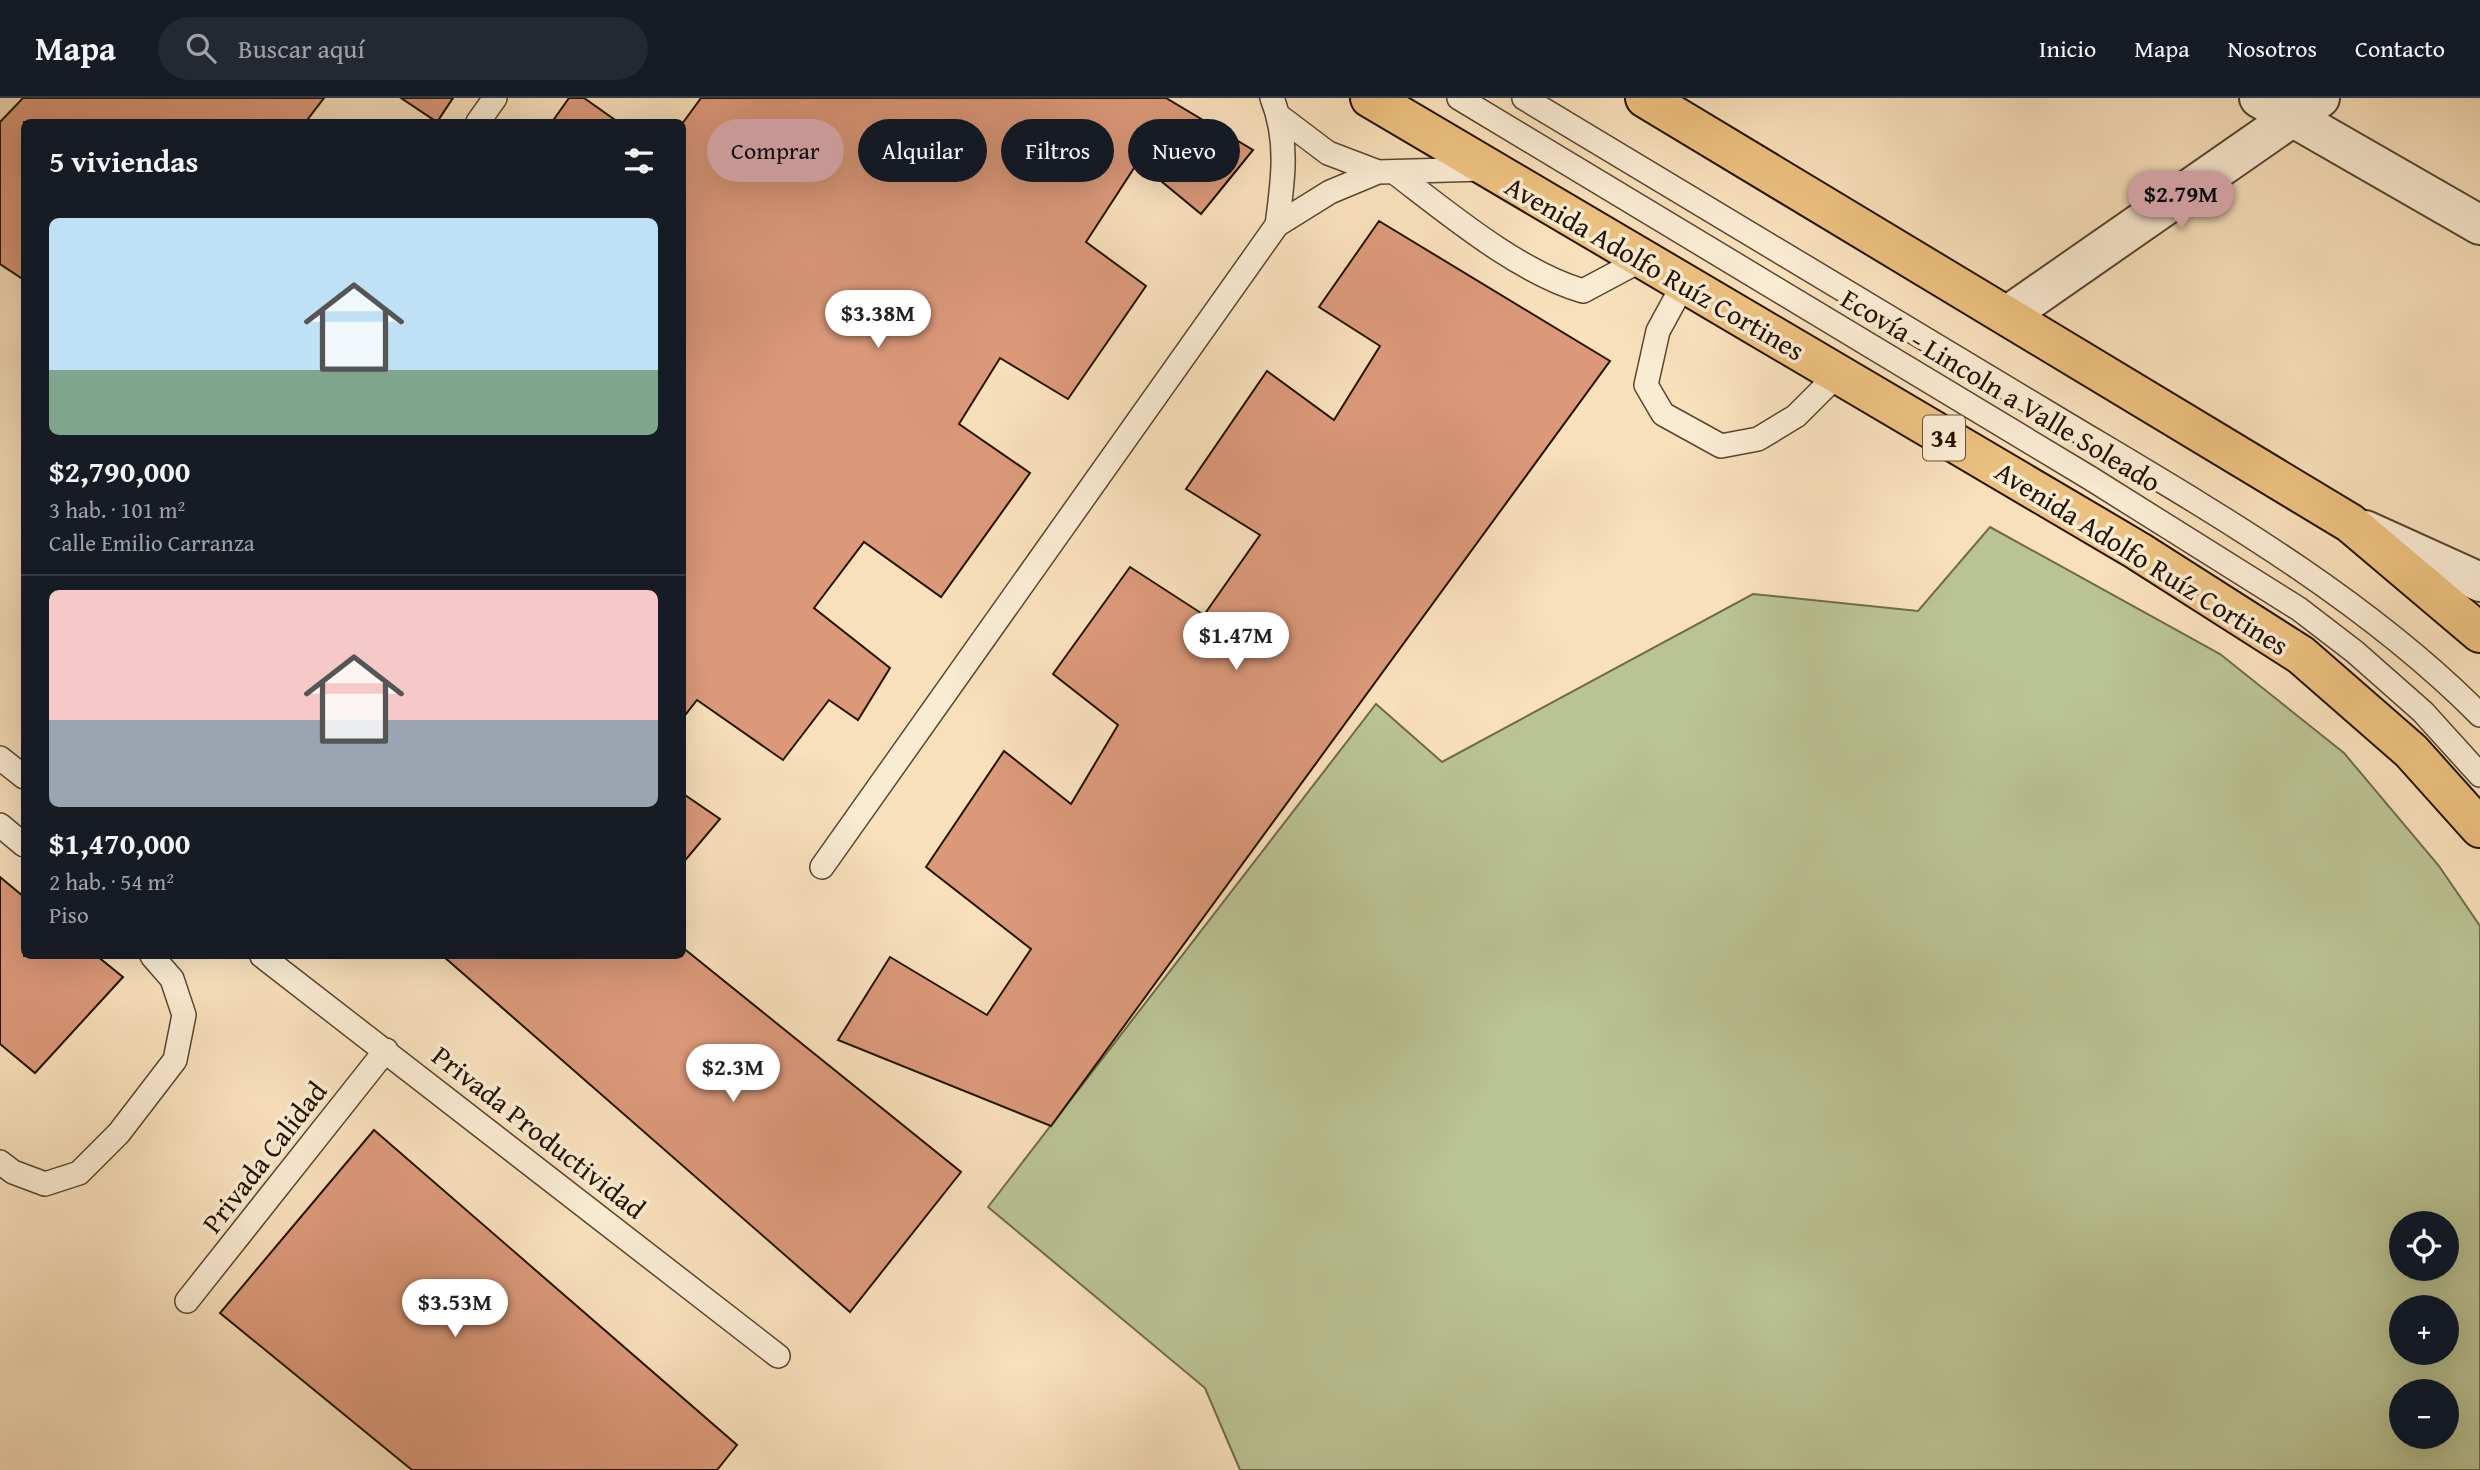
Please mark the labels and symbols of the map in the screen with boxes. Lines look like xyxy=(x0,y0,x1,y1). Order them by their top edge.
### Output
street label: Avenida Adolfo Ruíz Cortines xyxy=(1498,165,1813,370)
pin: $2.79M xyxy=(2124,172,2238,231)
street label: Ecovía - Lincoln a Valle Soleado xyxy=(1834,278,2169,502)
pin: $3.38M xyxy=(821,290,935,350)
road number: 34 xyxy=(1923,416,1965,460)
street label: Avenida Adolfo Ruíz Cortines xyxy=(1987,450,2297,665)
pin: $1.47M xyxy=(1179,612,1293,672)
street label: Privada Productividad xyxy=(424,1035,655,1228)
pin: $2.3M xyxy=(684,1044,782,1104)
street label: Privada Calidad xyxy=(191,1072,336,1241)
pin: $3.53M xyxy=(398,1280,512,1339)

